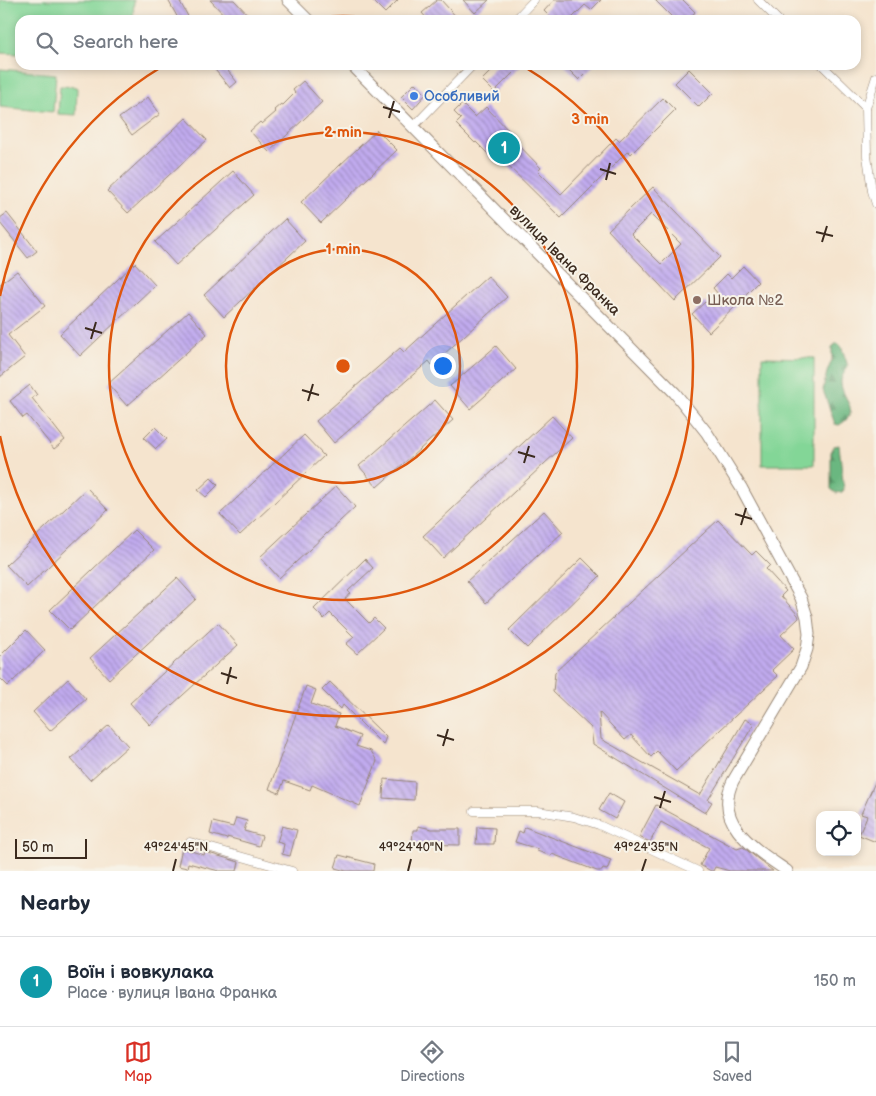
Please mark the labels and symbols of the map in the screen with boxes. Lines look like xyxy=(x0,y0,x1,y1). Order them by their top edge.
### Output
place label: Особливий xyxy=(424,87,500,106)
marker: Особливий xyxy=(408,90,420,102)
text: 3 min xyxy=(571,110,609,129)
text: 2 min xyxy=(324,123,362,142)
pin: 1 xyxy=(488,129,520,167)
street label: вулиця Івана Франка xyxy=(505,201,624,320)
text: 1 min xyxy=(325,240,361,259)
place label: Школа №2 xyxy=(707,291,783,310)
marker: Школа №2 xyxy=(691,294,703,306)
your location xyxy=(430,353,456,379)
centre of rings xyxy=(334,357,352,375)
scale bar xyxy=(15,836,88,859)
text: 49°24'45"N xyxy=(144,840,208,855)
text: 49°24'40"N xyxy=(379,840,443,855)
text: 49°24'35"N xyxy=(614,840,678,855)

